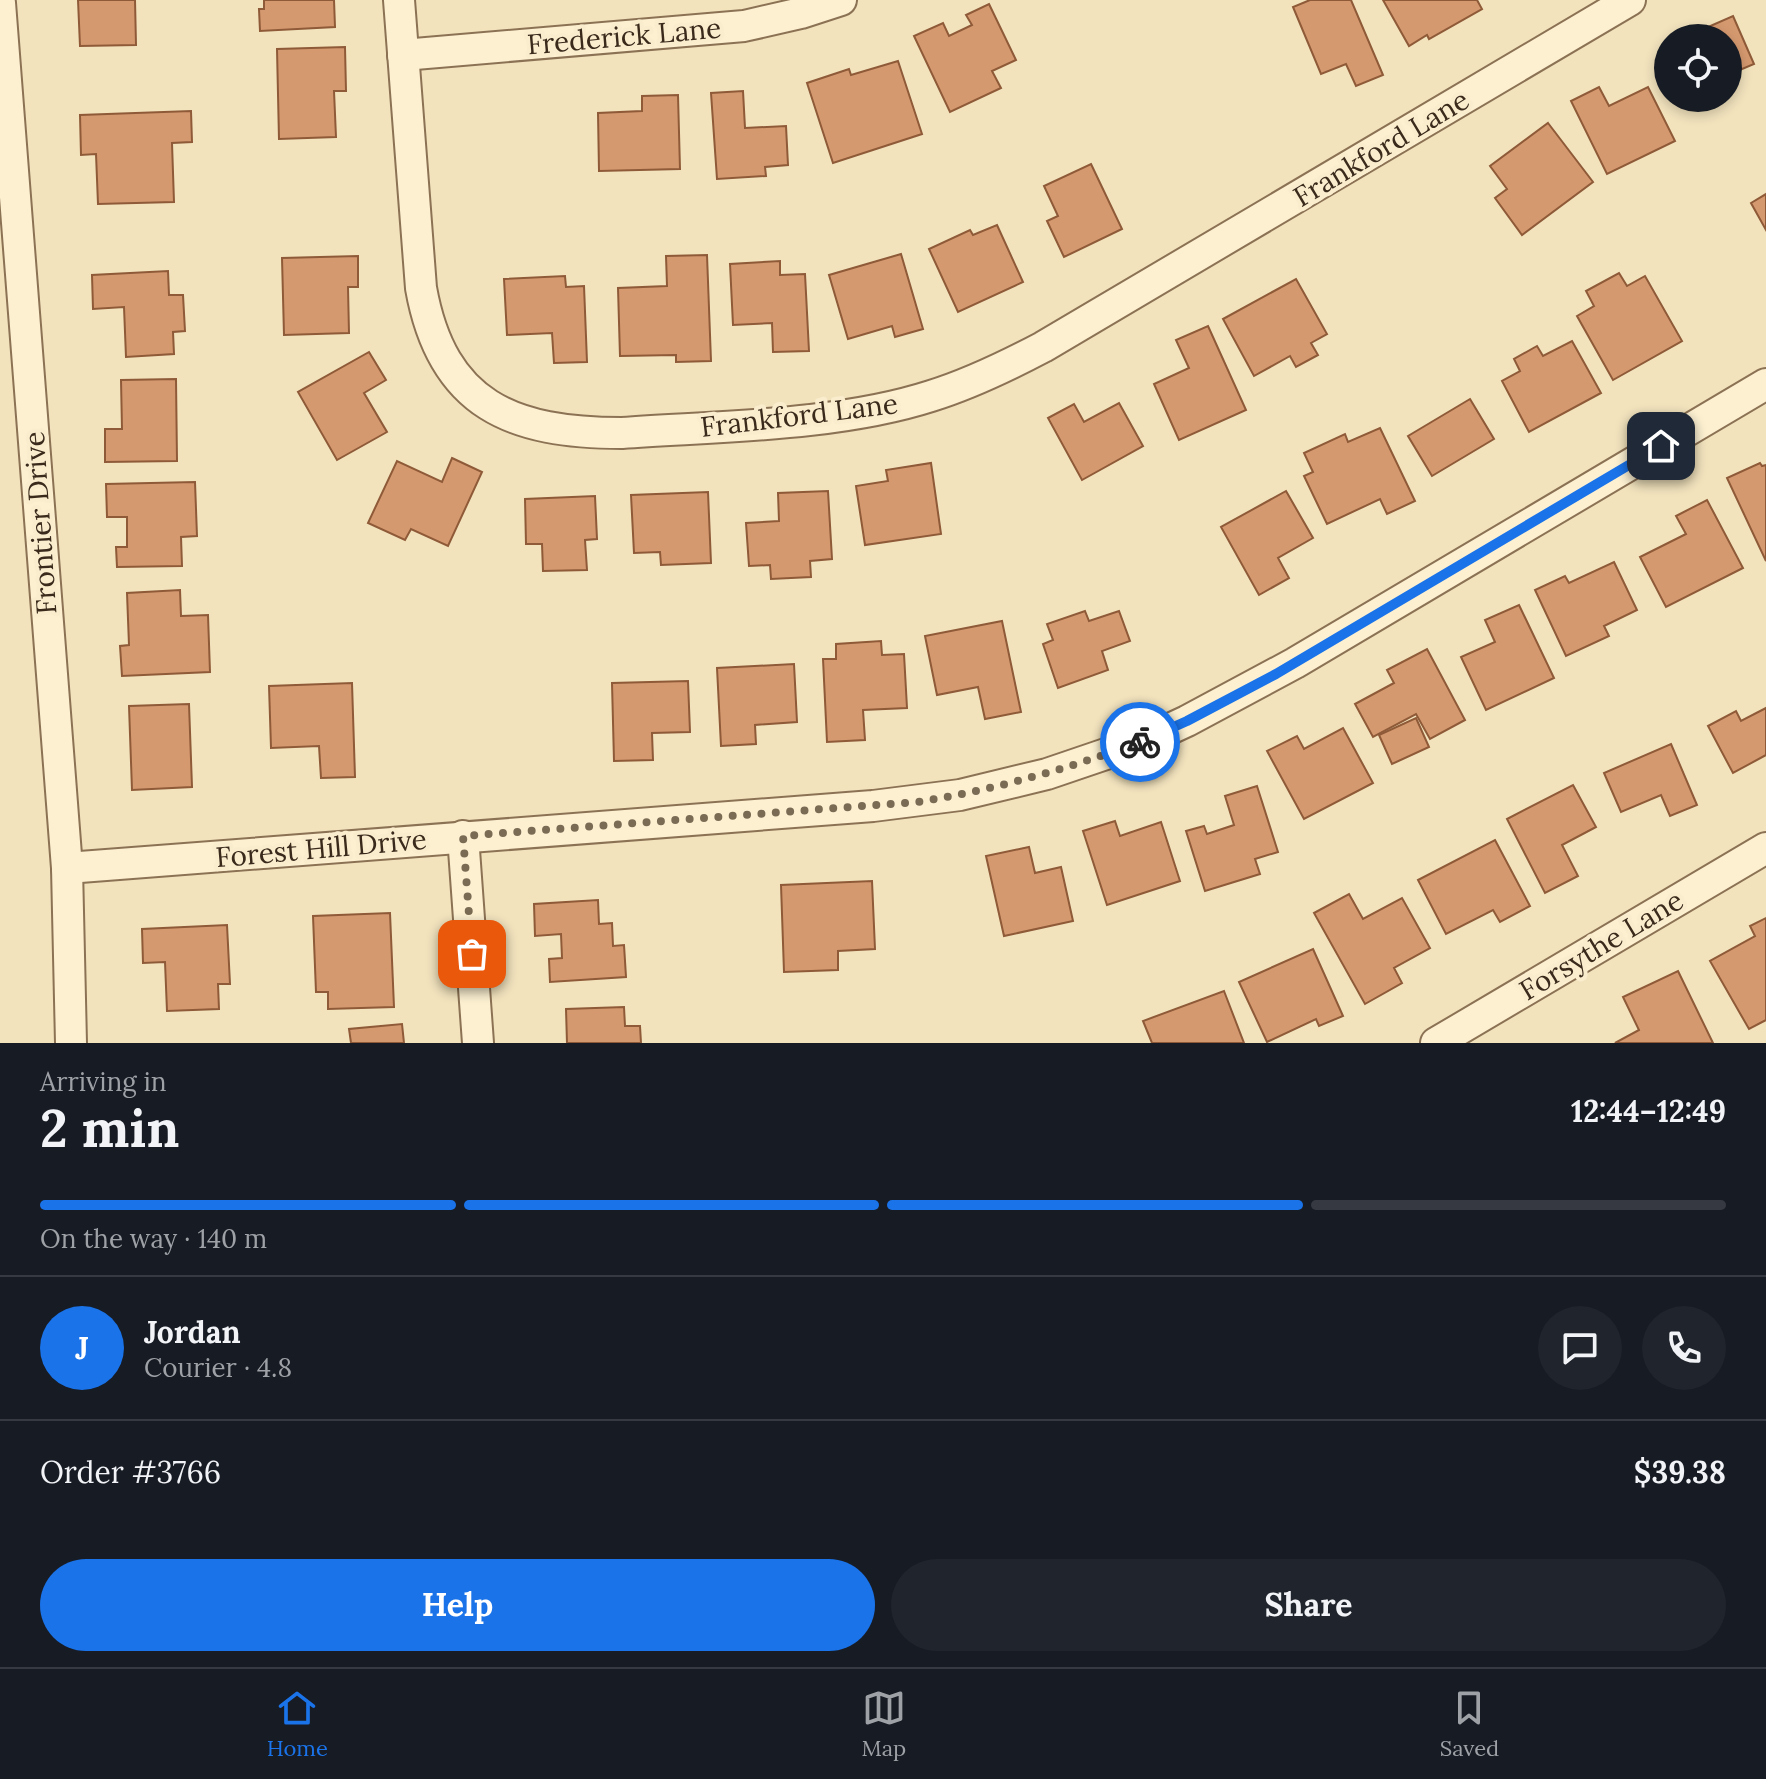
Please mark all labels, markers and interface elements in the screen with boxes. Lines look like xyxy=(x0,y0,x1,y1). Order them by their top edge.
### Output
street label: Frederick Lane xyxy=(525,10,723,62)
map controls xyxy=(1654,24,1742,112)
button: locate xyxy=(1654,24,1742,112)
street label: Frankford Lane xyxy=(1287,81,1475,215)
street label: Frankford Lane xyxy=(698,385,900,445)
pin xyxy=(1627,412,1695,480)
icon: home xyxy=(1639,424,1683,468)
street label: Frontier Drive xyxy=(16,430,64,616)
courier xyxy=(1100,702,1180,782)
icon: bike xyxy=(1118,720,1162,764)
street label: Forest Hill Drive xyxy=(214,821,428,875)
street label: Forsythe Lane xyxy=(1512,882,1690,1008)
pin xyxy=(438,920,506,988)
icon: bag xyxy=(450,932,494,976)
text: Arriving in xyxy=(40,1065,167,1098)
text: 12:44–12:49 xyxy=(1571,1092,1726,1130)
text: 2 min xyxy=(40,1095,179,1161)
text: On the way · 140 m xyxy=(40,1222,267,1255)
button: chat xyxy=(1538,1306,1622,1390)
button: phone xyxy=(1642,1306,1726,1390)
text: Jordan xyxy=(144,1313,241,1351)
text: J xyxy=(75,1329,89,1367)
text: Courier · 4.8 xyxy=(144,1351,292,1384)
text: Order #3766 xyxy=(40,1453,221,1491)
text: $39.38 xyxy=(1634,1453,1726,1491)
button: Help xyxy=(40,1559,875,1651)
button: Share xyxy=(891,1559,1726,1651)
tab: Home xyxy=(267,1686,328,1762)
tab: Map xyxy=(861,1686,906,1762)
tab: Saved xyxy=(1440,1686,1499,1762)

